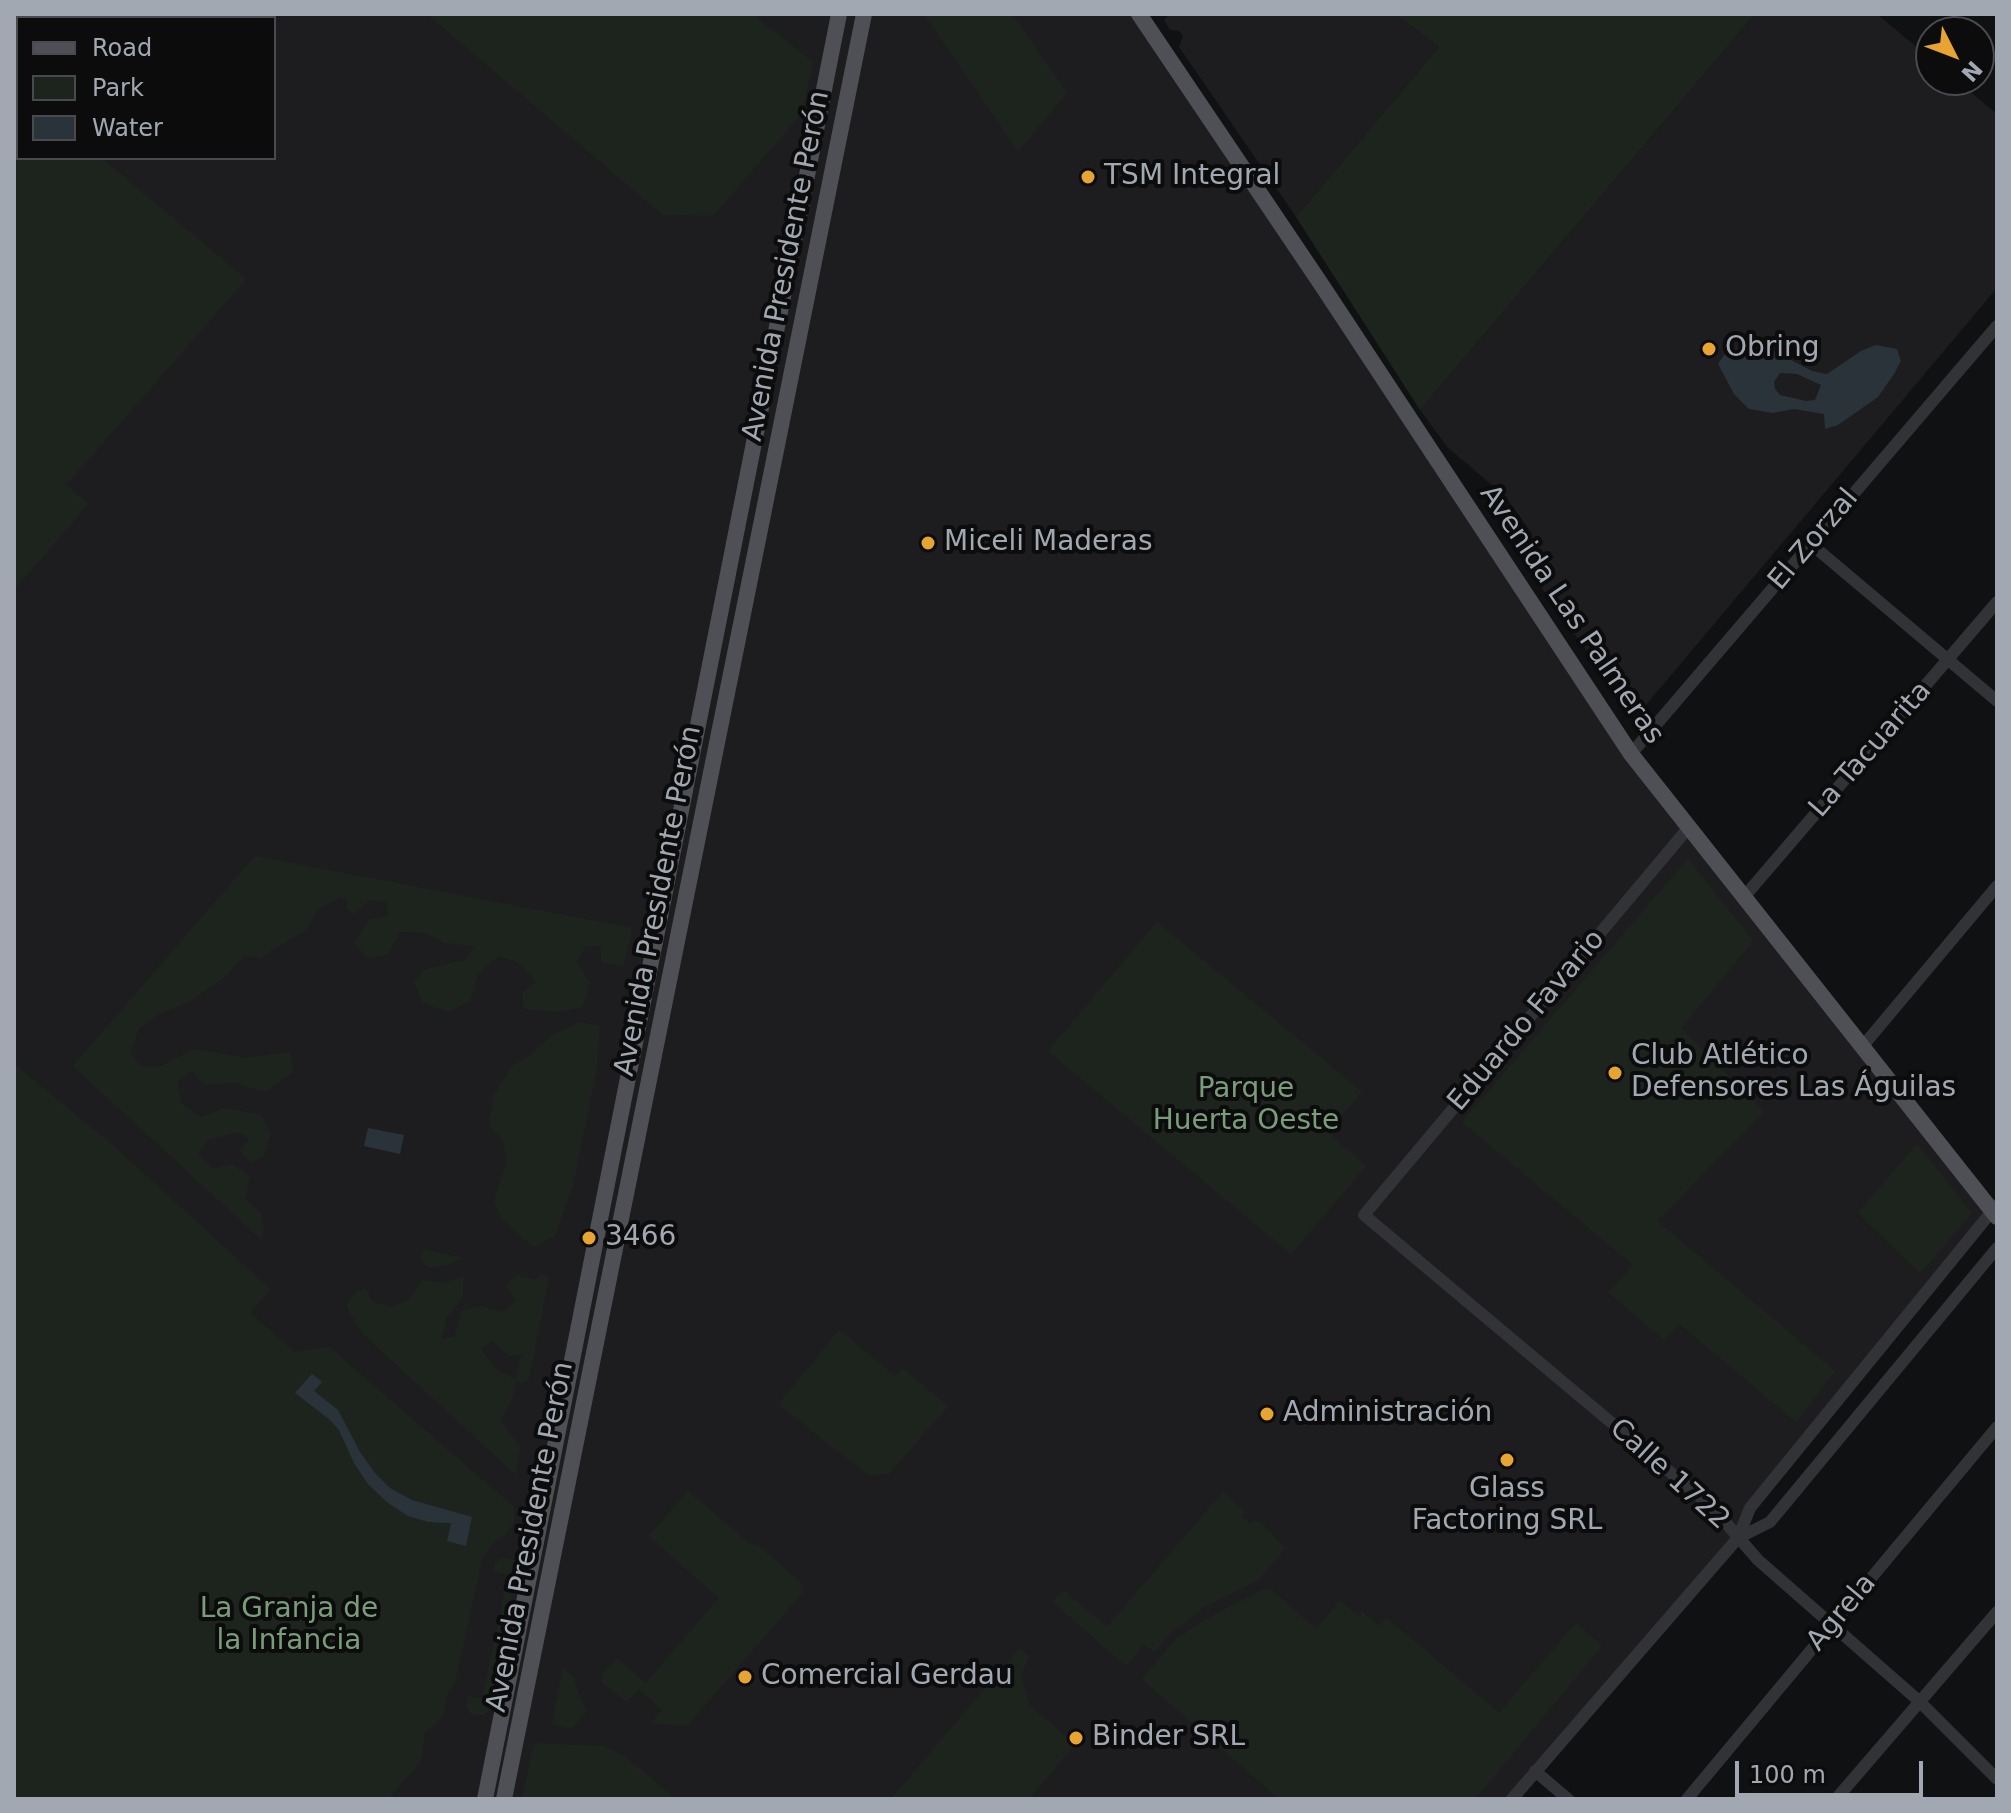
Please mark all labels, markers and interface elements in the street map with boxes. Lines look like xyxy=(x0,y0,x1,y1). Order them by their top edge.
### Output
legend xyxy=(16,16,276,160)
north arrow xyxy=(1915,16,1995,96)
text: Road xyxy=(92,34,152,62)
text: N xyxy=(1956,56,1987,86)
text: Park xyxy=(92,74,144,102)
street label: Avenida Presidente Perón xyxy=(737,88,837,444)
text: Water xyxy=(92,114,163,142)
place label: TSM Integral xyxy=(1104,160,1280,194)
marker: TSM Integral xyxy=(1079,168,1097,186)
place label: Obring xyxy=(1725,332,1820,366)
marker: Obring xyxy=(1700,340,1718,358)
street label: Avenida Las Palmeras xyxy=(1472,479,1670,751)
street label: El Zorzal xyxy=(1762,483,1866,597)
place label: Miceli Maderas xyxy=(944,526,1153,560)
marker: Miceli Maderas xyxy=(919,534,937,552)
street label: La Tacuarita xyxy=(1803,675,1939,825)
street label: Avenida Presidente Perón xyxy=(609,723,709,1079)
street label: Eduardo Favario xyxy=(1441,924,1613,1118)
place label: Club Atlético Defensores Las Águilas xyxy=(1631,1040,1956,1106)
marker: Club Atlético Defensores Las Águilas xyxy=(1606,1064,1624,1082)
park label: Parque Huerta Oeste xyxy=(1153,1073,1339,1139)
place label: 3466 xyxy=(605,1221,676,1255)
marker: 3466 xyxy=(580,1229,598,1247)
street label: Avenida Presidente Perón xyxy=(481,1359,581,1715)
place label: Administración xyxy=(1283,1397,1492,1431)
marker: Administración xyxy=(1258,1405,1276,1423)
street label: Calle 1722 xyxy=(1602,1412,1736,1538)
marker: Glass Factoring SRL xyxy=(1498,1451,1516,1469)
place label: Glass Factoring SRL xyxy=(1412,1473,1602,1539)
street label: Agrela xyxy=(1800,1568,1884,1658)
park label: La Granja de la Infancia xyxy=(200,1593,378,1659)
place label: Comercial Gerdau xyxy=(761,1660,1013,1694)
marker: Comercial Gerdau xyxy=(736,1668,754,1686)
place label: Binder SRL xyxy=(1092,1721,1245,1755)
marker: Binder SRL xyxy=(1067,1729,1085,1747)
scale bar xyxy=(1739,1745,1927,1795)
text: 100 m xyxy=(1749,1761,1826,1789)

